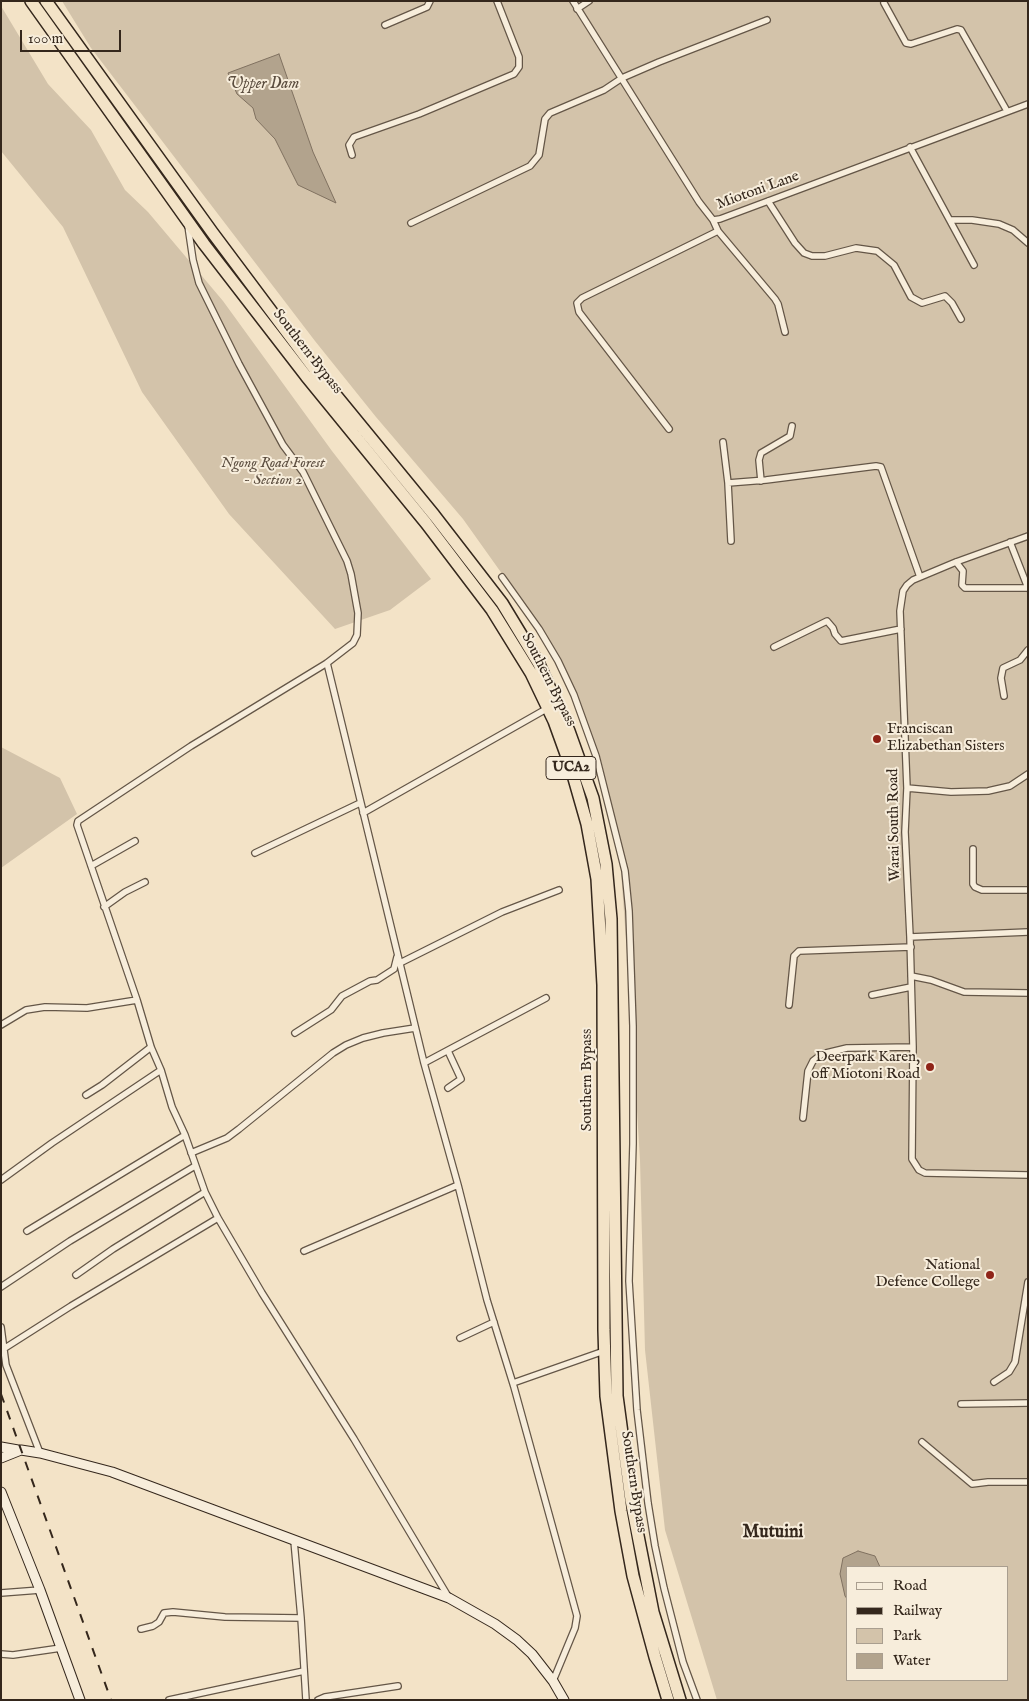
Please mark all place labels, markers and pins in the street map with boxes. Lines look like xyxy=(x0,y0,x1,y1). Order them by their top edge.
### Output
place label: Franciscan Elizabethan Sisters xyxy=(887,721,1005,756)
marker: Franciscan Elizabethan Sisters xyxy=(871,733,883,745)
place label: Deerpark Karen, off Miotoni Road xyxy=(811,1049,920,1084)
marker: Deerpark Karen, off Miotoni Road xyxy=(924,1061,936,1073)
place label: National Defence College xyxy=(875,1257,980,1292)
marker: National Defence College xyxy=(984,1269,996,1281)

